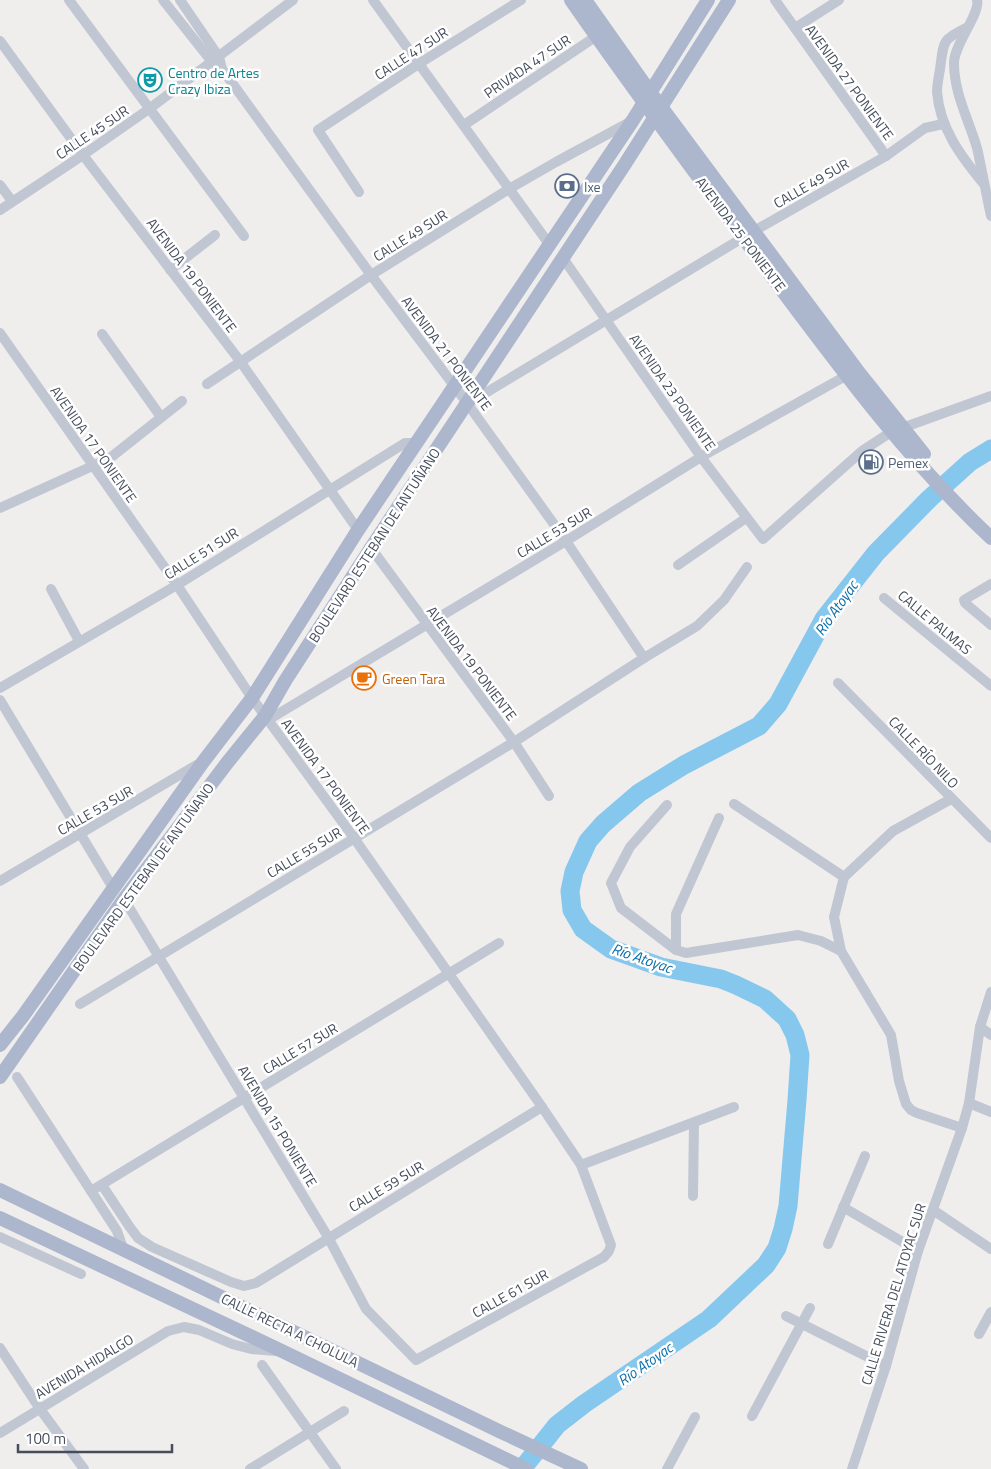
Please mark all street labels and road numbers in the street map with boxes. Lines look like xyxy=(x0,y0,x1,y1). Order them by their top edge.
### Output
street label: AVENIDA 27 PONIENTE xyxy=(801,20,899,144)
street label: CALLE 47 SUR xyxy=(370,21,452,85)
street label: PRIVADA 47 SUR xyxy=(479,29,575,103)
street label: CALLE 45 SUR xyxy=(51,100,133,164)
street label: CALLE 49 SUR xyxy=(769,153,853,213)
street label: AVENIDA 25 PONIENTE xyxy=(691,172,791,296)
street label: CALLE 49 SUR xyxy=(369,204,451,266)
street label: AVENIDA 19 PONIENTE xyxy=(142,213,242,337)
street label: AVENIDA 21 PONIENTE xyxy=(397,291,497,415)
street label: AVENIDA 23 PONIENTE xyxy=(625,329,721,455)
street label: AVENIDA 17 PONIENTE xyxy=(46,381,142,507)
street label: BOULEVARD ESTEBAN DE ANTUÑANO xyxy=(303,443,445,647)
street label: CALLE 53 SUR xyxy=(513,501,595,563)
street label: CALLE 51 SUR xyxy=(160,522,242,584)
street label: CALLE PALMAS xyxy=(894,585,976,659)
street label: AVENIDA 19 PONIENTE xyxy=(422,601,522,725)
street label: CALLE RÍO NILO xyxy=(884,711,964,793)
street label: AVENIDA 17 PONIENTE xyxy=(277,714,375,838)
street label: BOULEVARD ESTEBAN DE ANTUÑANO xyxy=(67,778,219,976)
street label: CALLE 53 SUR xyxy=(53,780,137,840)
street label: CALLE 55 SUR xyxy=(263,821,345,883)
street label: CALLE 57 SUR xyxy=(259,1017,341,1079)
street label: AVENIDA 15 PONIENTE xyxy=(233,1061,323,1191)
street label: CALLE 59 SUR xyxy=(345,1155,427,1217)
street label: CALLE RIVERA DEL ATOYAC SUR xyxy=(855,1200,931,1388)
street label: CALLE 61 SUR xyxy=(468,1263,552,1323)
street label: CALLE RECTA A CHOLULA xyxy=(218,1288,363,1373)
street label: AVENIDA HIDALGO xyxy=(31,1328,137,1404)

